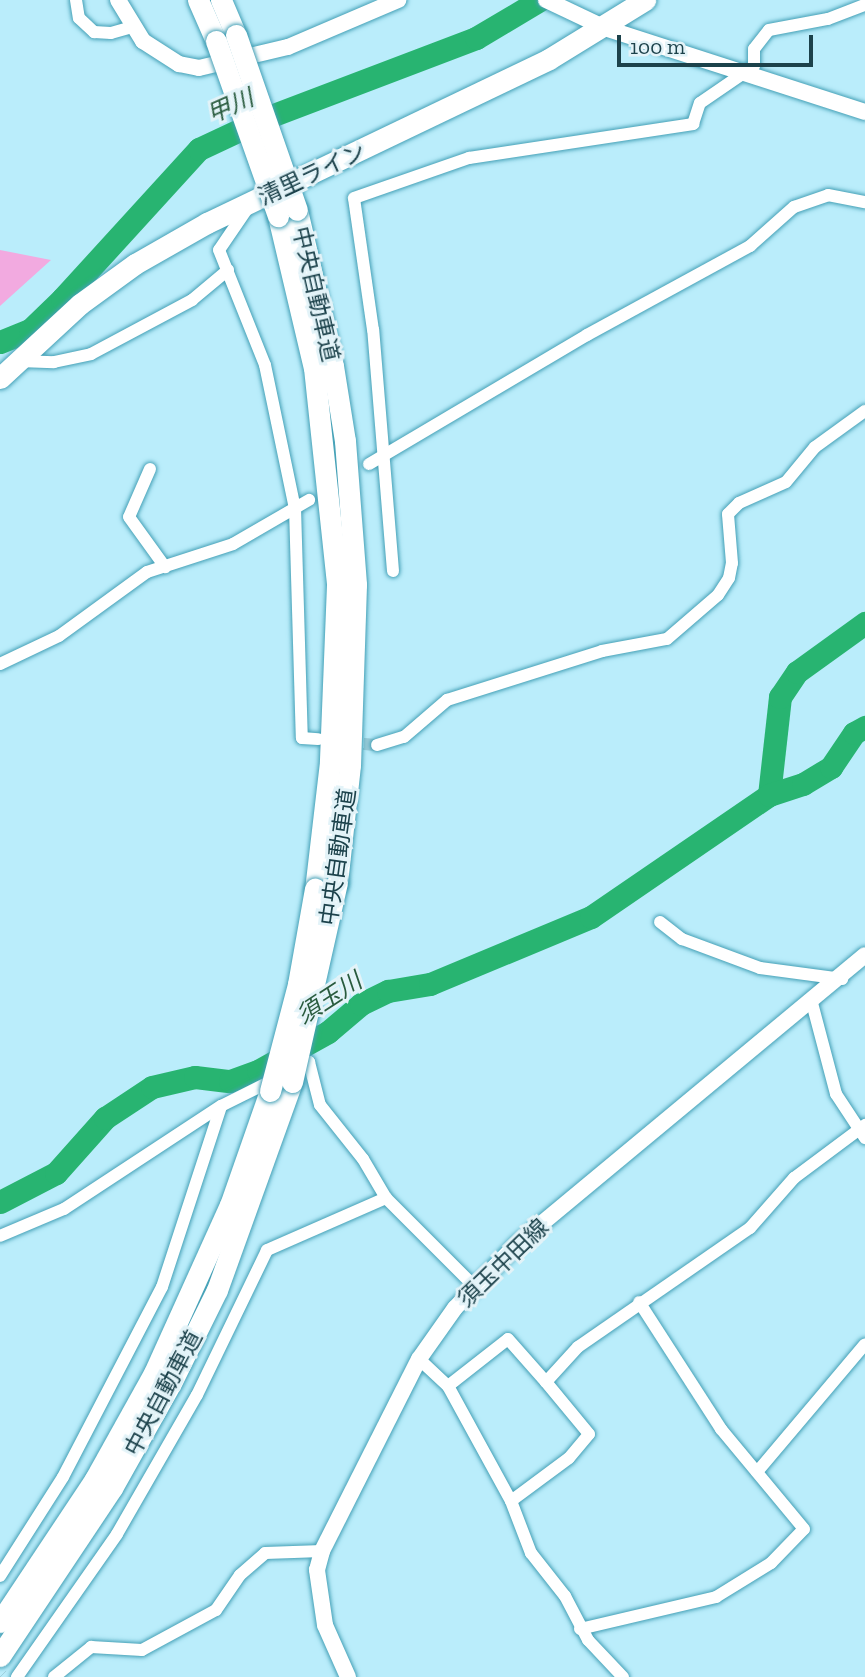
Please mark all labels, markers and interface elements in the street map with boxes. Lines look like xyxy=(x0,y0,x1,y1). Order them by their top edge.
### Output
scale bar xyxy=(620,21,816,65)
text: 100 m xyxy=(630,34,685,59)
water label: 甲川 xyxy=(202,83,258,129)
street label: 清里ライン xyxy=(254,137,370,211)
street label: 中央自動車道 xyxy=(287,224,345,364)
street label: 中央自動車道 xyxy=(315,787,361,927)
water label: 須玉川 xyxy=(291,966,367,1030)
street label: 須玉中田線 xyxy=(452,1213,554,1313)
street label: 中央自動車道 xyxy=(118,1326,208,1460)

